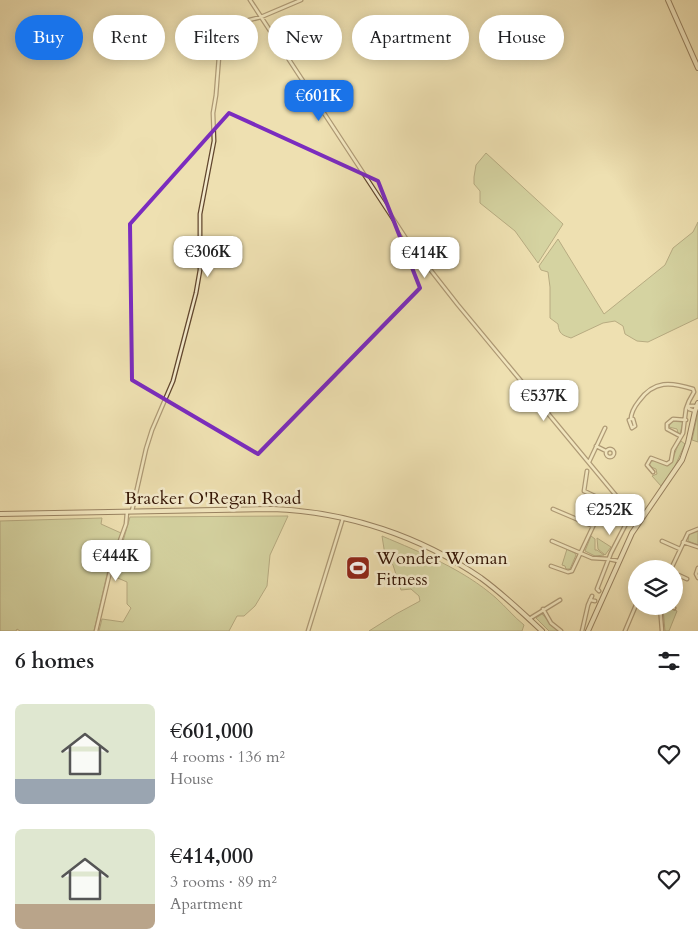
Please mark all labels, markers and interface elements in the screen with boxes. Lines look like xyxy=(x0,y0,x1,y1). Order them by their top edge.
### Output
chip: Buy xyxy=(15,15,83,60)
chip: Rent xyxy=(93,15,165,60)
chip: Filters xyxy=(175,15,258,60)
chip: New xyxy=(268,15,342,60)
chip: Apartment xyxy=(352,15,469,60)
chip: House xyxy=(479,15,564,60)
pin: €601K xyxy=(284,80,354,122)
text: €601K xyxy=(295,85,343,107)
pin: €306K xyxy=(173,236,243,278)
pin: €414K xyxy=(390,236,460,279)
text: €306K xyxy=(184,241,232,263)
text: €414K xyxy=(401,242,449,264)
pin: €537K xyxy=(509,380,579,422)
text: €537K xyxy=(520,385,568,407)
street label: Bracker O'Regan Road xyxy=(125,486,302,511)
pin: €252K xyxy=(575,494,645,536)
text: €252K xyxy=(586,499,634,521)
pin: €444K xyxy=(81,540,151,582)
text: €444K xyxy=(92,545,140,567)
place label: Wonder Woman Fitness xyxy=(375,546,509,592)
sports icon: Wonder Woman Fitness xyxy=(345,555,371,581)
map controls xyxy=(628,560,683,615)
button: layers xyxy=(628,560,683,615)
text: 6 homes xyxy=(15,647,94,676)
icon: filters xyxy=(655,647,683,675)
text: €601,000 xyxy=(170,717,253,746)
icon: home xyxy=(55,724,115,784)
icon: heart xyxy=(655,740,683,768)
text: 4 rooms · 136 m² xyxy=(170,746,285,768)
text: House xyxy=(170,768,213,790)
text: €414,000 xyxy=(170,842,253,871)
icon: home xyxy=(55,849,115,909)
icon: heart xyxy=(655,865,683,893)
text: 3 rooms · 89 m² xyxy=(170,871,277,893)
text: Apartment xyxy=(170,893,243,915)

